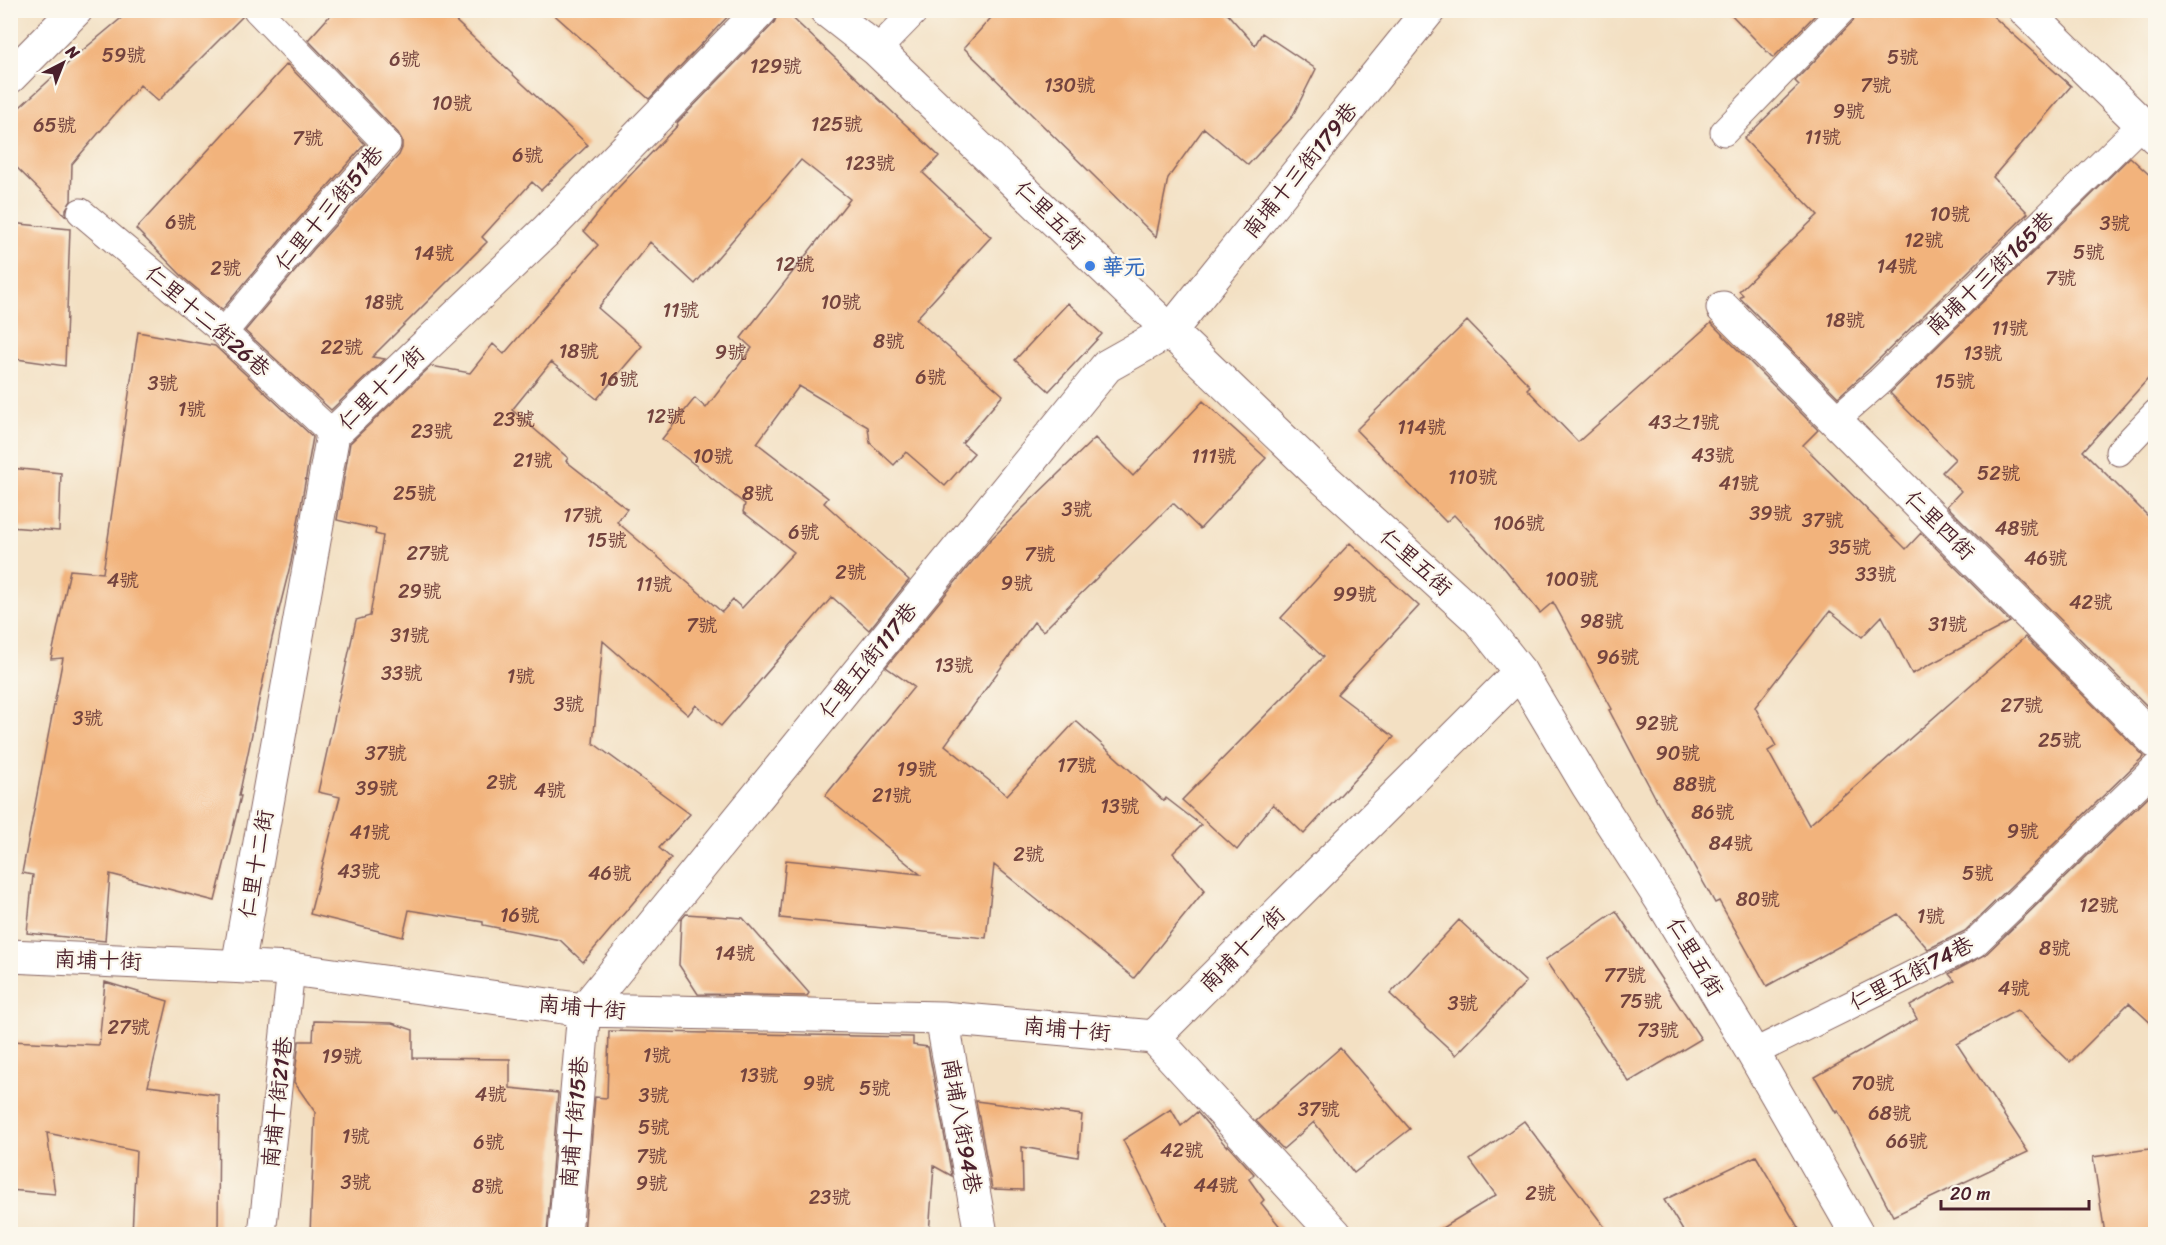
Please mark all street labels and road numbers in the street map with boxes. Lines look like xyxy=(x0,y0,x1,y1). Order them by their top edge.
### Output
street label: 南埔十三街179巷 xyxy=(1232,93,1368,247)
street label: 仁里十三街51巷 xyxy=(264,136,394,280)
street label: 仁里五街 xyxy=(1005,170,1095,260)
street label: 南埔十三街165巷 xyxy=(1916,201,2064,345)
street label: 仁里十二街26巷 xyxy=(136,255,280,387)
street label: 仁里十二街 xyxy=(328,336,434,440)
street label: 仁里四街 xyxy=(1895,480,1985,570)
street label: 仁里五街 xyxy=(1370,518,1462,606)
street label: 仁里五街117巷 xyxy=(808,593,928,727)
street label: 仁里十二街 xyxy=(227,806,285,922)
street label: 南埔十一街 xyxy=(1189,896,1295,1002)
street label: 仁里五街 xyxy=(1656,909,1734,1005)
street label: 仁里五街74巷 xyxy=(1841,925,1981,1021)
street label: 南埔十街 xyxy=(53,939,143,981)
street label: 南埔十街 xyxy=(536,984,628,1030)
street label: 南埔十街 xyxy=(1021,1006,1113,1052)
street label: 南埔十街21巷 xyxy=(251,1034,303,1170)
street label: 南埔十街15巷 xyxy=(549,1054,599,1190)
street label: 南埔八街94巷 xyxy=(931,1055,993,1197)

